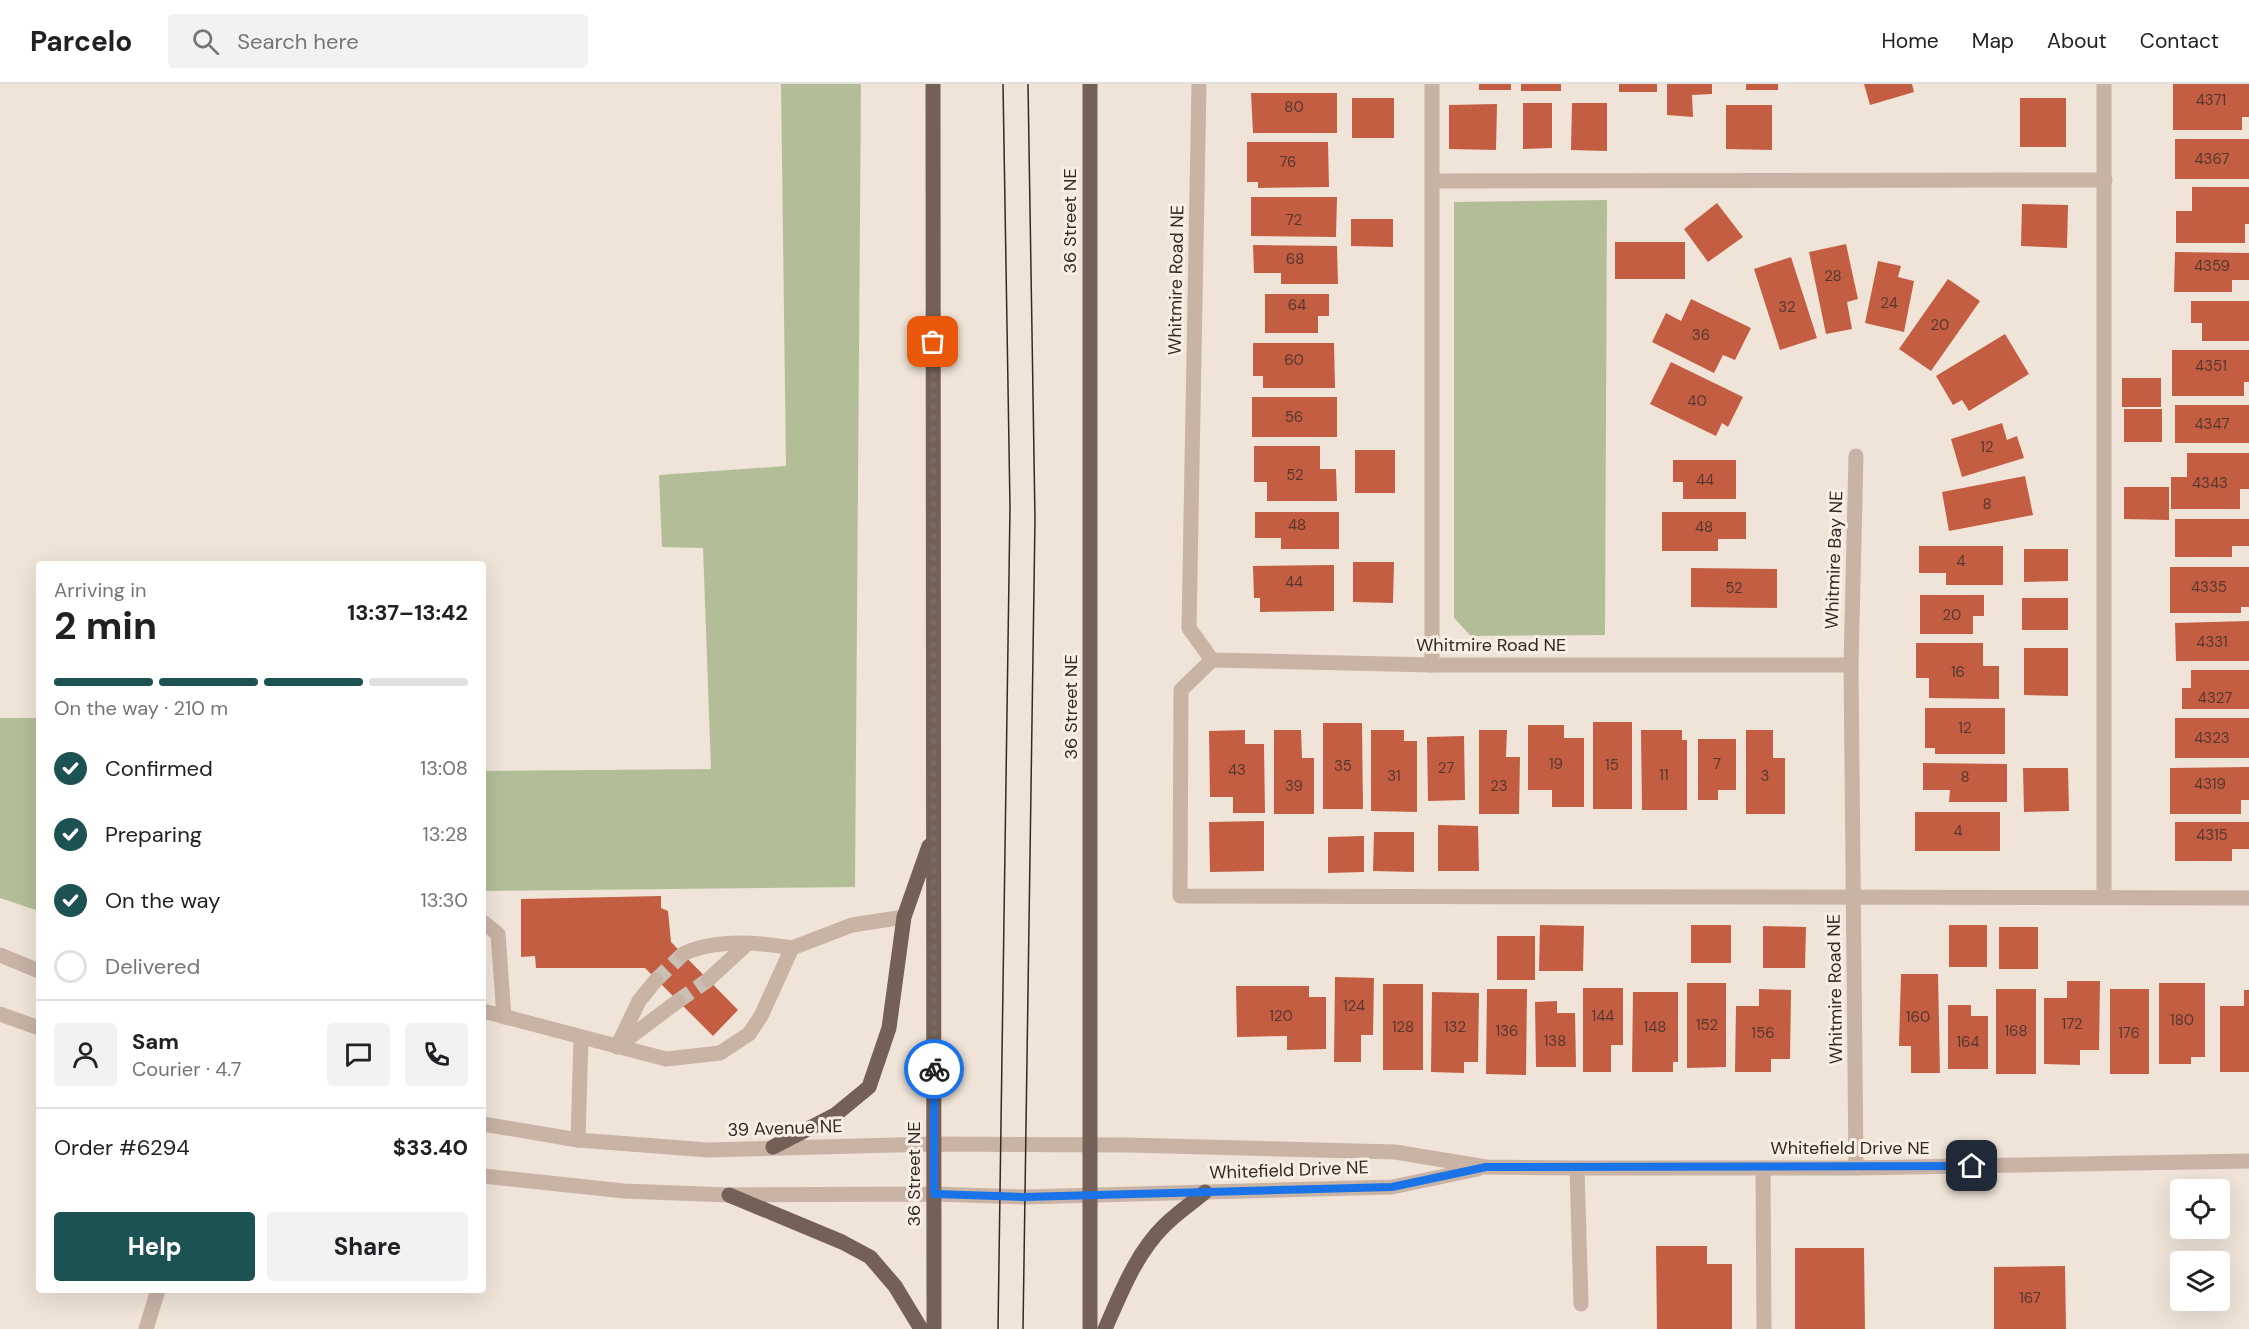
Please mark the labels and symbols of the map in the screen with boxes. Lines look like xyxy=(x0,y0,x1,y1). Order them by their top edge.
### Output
house number: 4371 xyxy=(2196,90,2226,110)
house number: 80 xyxy=(1284,97,1304,117)
house number: 4367 xyxy=(2194,149,2230,169)
house number: 76 xyxy=(1279,152,1297,172)
street label: 36 Street NE xyxy=(1058,168,1082,274)
street label: Whitmire Road NE xyxy=(1163,205,1189,355)
house number: 72 xyxy=(1286,210,1302,230)
house number: 68 xyxy=(1286,249,1304,269)
house number: 4359 xyxy=(2194,256,2230,276)
house number: 28 xyxy=(1824,266,1842,286)
house number: 24 xyxy=(1880,293,1898,313)
house number: 64 xyxy=(1288,295,1306,315)
house number: 32 xyxy=(1778,297,1796,317)
house number: 20 xyxy=(1931,315,1949,335)
pin xyxy=(907,316,958,367)
house number: 36 xyxy=(1692,325,1710,345)
house number: 60 xyxy=(1284,350,1304,370)
house number: 4351 xyxy=(2195,356,2227,376)
house number: 40 xyxy=(1687,391,1707,411)
house number: 56 xyxy=(1285,407,1303,427)
house number: 4347 xyxy=(2194,414,2230,434)
house number: 12 xyxy=(1980,437,1994,457)
house number: 52 xyxy=(1286,465,1304,485)
house number: 44 xyxy=(1696,470,1714,490)
house number: 4343 xyxy=(2192,473,2228,493)
street label: Whitmire Bay NE xyxy=(1820,490,1848,630)
house number: 8 xyxy=(1982,494,1992,514)
house number: 48 xyxy=(1288,515,1306,535)
house number: 48 xyxy=(1695,517,1713,537)
house number: 4 xyxy=(1956,551,1966,571)
house number: 44 xyxy=(1285,572,1303,592)
house number: 4335 xyxy=(2191,577,2227,597)
house number: 52 xyxy=(1725,578,1743,598)
house number: 20 xyxy=(1943,605,1961,625)
house number: 4331 xyxy=(2196,632,2228,652)
street label: Whitmire Road NE xyxy=(1416,633,1566,657)
street label: 36 Street NE xyxy=(1059,654,1083,760)
house number: 16 xyxy=(1951,662,1965,682)
house number: 4327 xyxy=(2198,688,2232,708)
house number: 12 xyxy=(1958,718,1972,738)
house number: 4323 xyxy=(2194,728,2230,748)
house number: 19 xyxy=(1549,754,1563,774)
house number: 7 xyxy=(1713,754,1721,774)
house number: 15 xyxy=(1605,755,1619,775)
house number: 35 xyxy=(1334,756,1352,776)
house number: 27 xyxy=(1438,758,1454,778)
house number: 43 xyxy=(1228,760,1246,780)
house number: 11 xyxy=(1659,765,1669,785)
house number: 31 xyxy=(1387,766,1401,786)
house number: 3 xyxy=(1761,766,1769,786)
house number: 8 xyxy=(1960,767,1970,787)
house number: 4319 xyxy=(2194,774,2226,794)
house number: 39 xyxy=(1285,776,1303,796)
house number: 23 xyxy=(1490,776,1508,796)
house number: 4 xyxy=(1953,821,1963,841)
house number: 4315 xyxy=(2196,825,2228,845)
street label: Whitmire Road NE xyxy=(1822,914,1848,1064)
house number: 124 xyxy=(1343,996,1365,1016)
house number: 120 xyxy=(1269,1006,1293,1026)
house number: 144 xyxy=(1592,1006,1614,1026)
house number: 160 xyxy=(1906,1007,1930,1027)
house number: 180 xyxy=(2170,1010,2194,1030)
house number: 172 xyxy=(2062,1014,2082,1034)
house number: 152 xyxy=(1696,1015,1718,1035)
house number: 128 xyxy=(1392,1017,1414,1037)
house number: 132 xyxy=(1444,1017,1466,1037)
house number: 148 xyxy=(1644,1017,1666,1037)
house number: 136 xyxy=(1496,1021,1518,1041)
house number: 168 xyxy=(2004,1021,2028,1041)
house number: 156 xyxy=(1751,1023,1775,1043)
house number: 176 xyxy=(2118,1023,2140,1043)
house number: 138 xyxy=(1544,1031,1566,1051)
house number: 164 xyxy=(1956,1032,1980,1052)
courier xyxy=(904,1039,964,1099)
street label: 39 Avenue NE xyxy=(727,1114,843,1142)
street label: 36 Street NE xyxy=(902,1121,926,1227)
street label: Whitefield Drive NE xyxy=(1770,1136,1930,1160)
pin xyxy=(1946,1140,1997,1191)
street label: Whitefield Drive NE xyxy=(1209,1155,1369,1185)
house number: 167 xyxy=(2019,1288,2041,1308)

